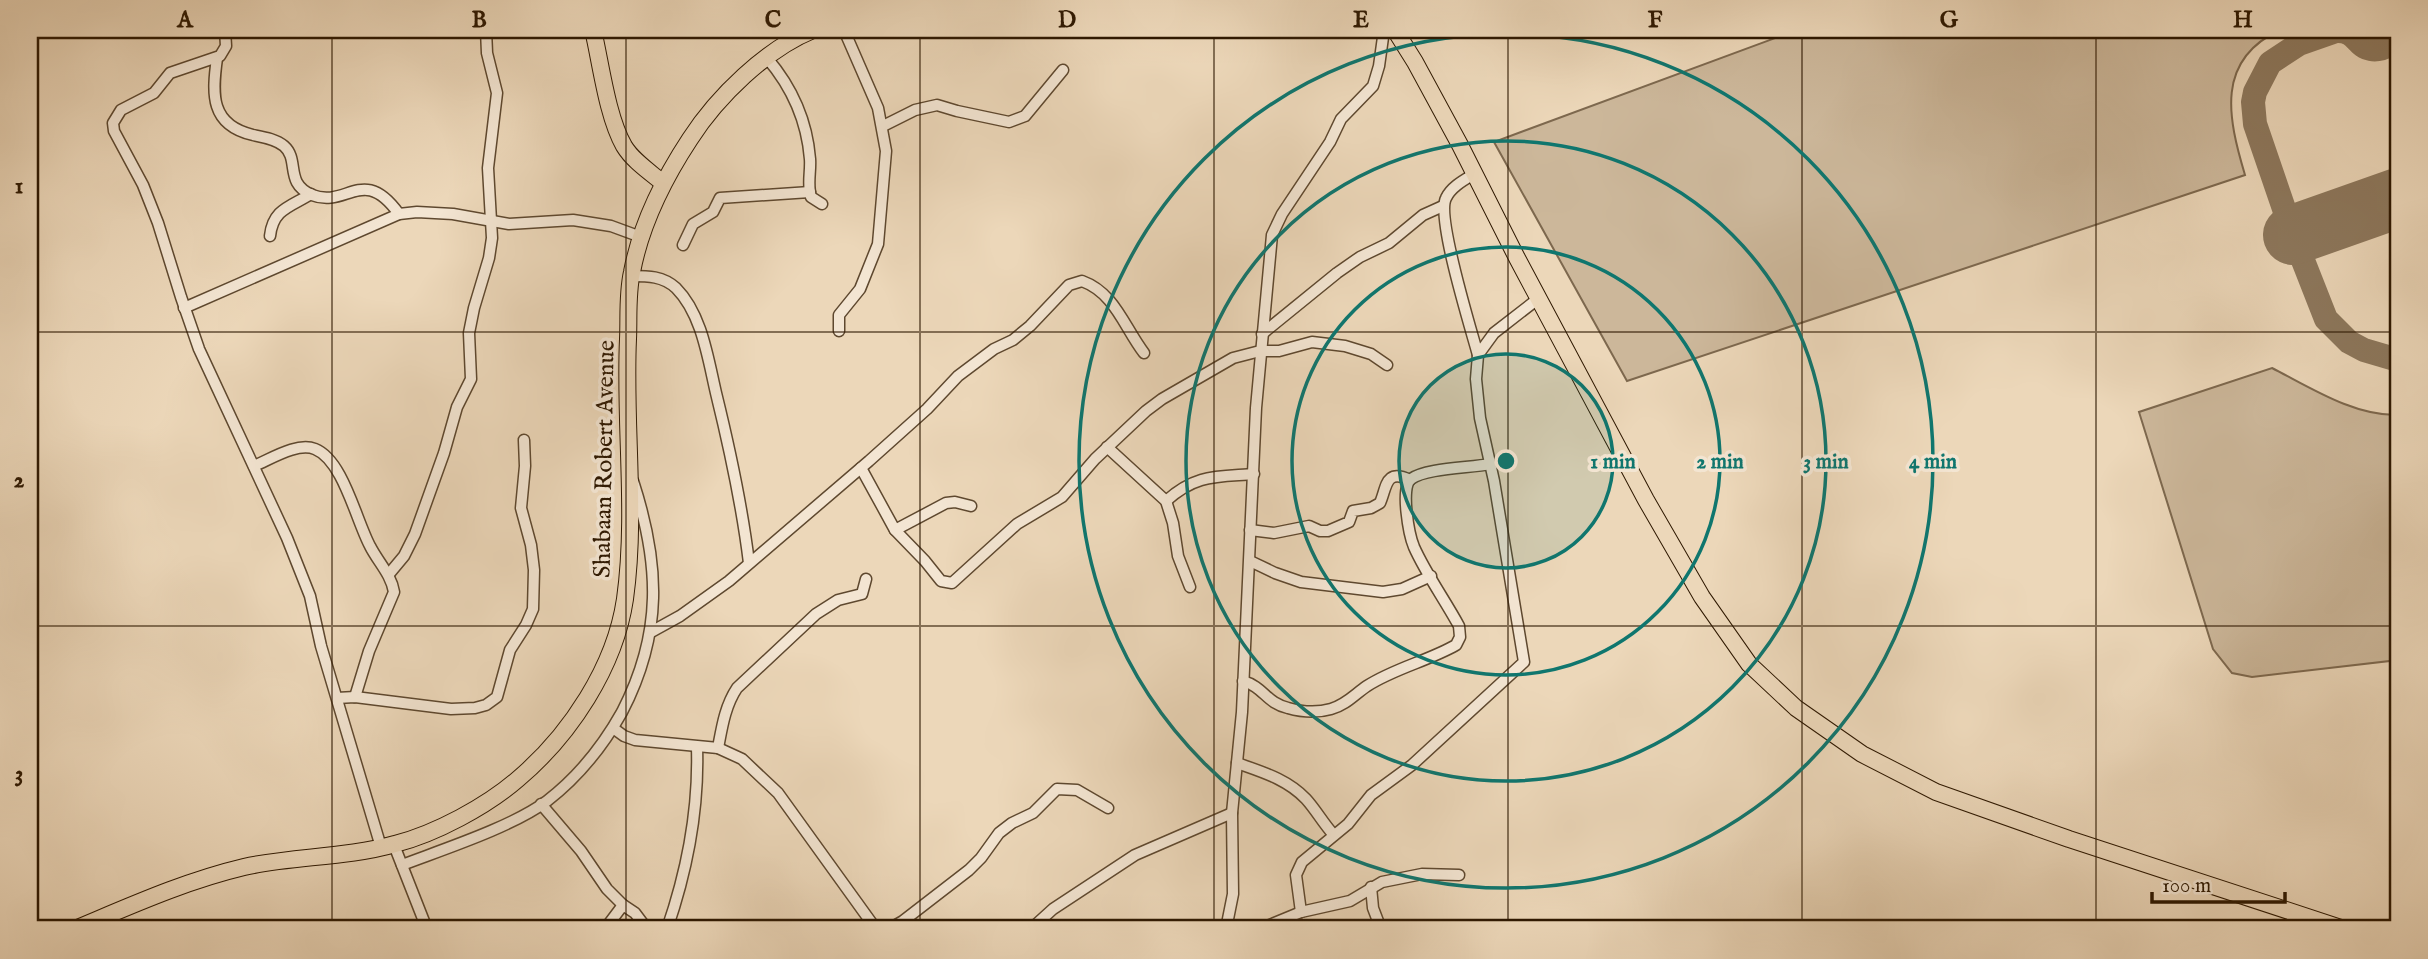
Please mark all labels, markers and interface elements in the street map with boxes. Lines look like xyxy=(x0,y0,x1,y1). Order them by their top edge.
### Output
text: A xyxy=(176,6,194,35)
text: B xyxy=(471,6,487,35)
text: C xyxy=(765,6,782,35)
text: D xyxy=(1058,6,1076,35)
text: E xyxy=(1353,6,1369,35)
text: F xyxy=(1648,6,1663,35)
text: G xyxy=(1940,6,1959,35)
text: H xyxy=(2233,6,2253,35)
text: 1 xyxy=(15,172,23,201)
street label: Shabaan Robert Avenue xyxy=(587,340,623,578)
centre of rings xyxy=(1494,449,1518,473)
text: 1 min xyxy=(1590,449,1636,476)
text: 2 min xyxy=(1696,449,1744,476)
text: 3 min xyxy=(1803,449,1849,476)
text: 4 min xyxy=(1909,449,1957,476)
text: 2 xyxy=(14,466,25,495)
text: 3 xyxy=(15,760,23,789)
scale bar xyxy=(2152,861,2284,905)
text: 100 m xyxy=(2162,873,2211,900)

